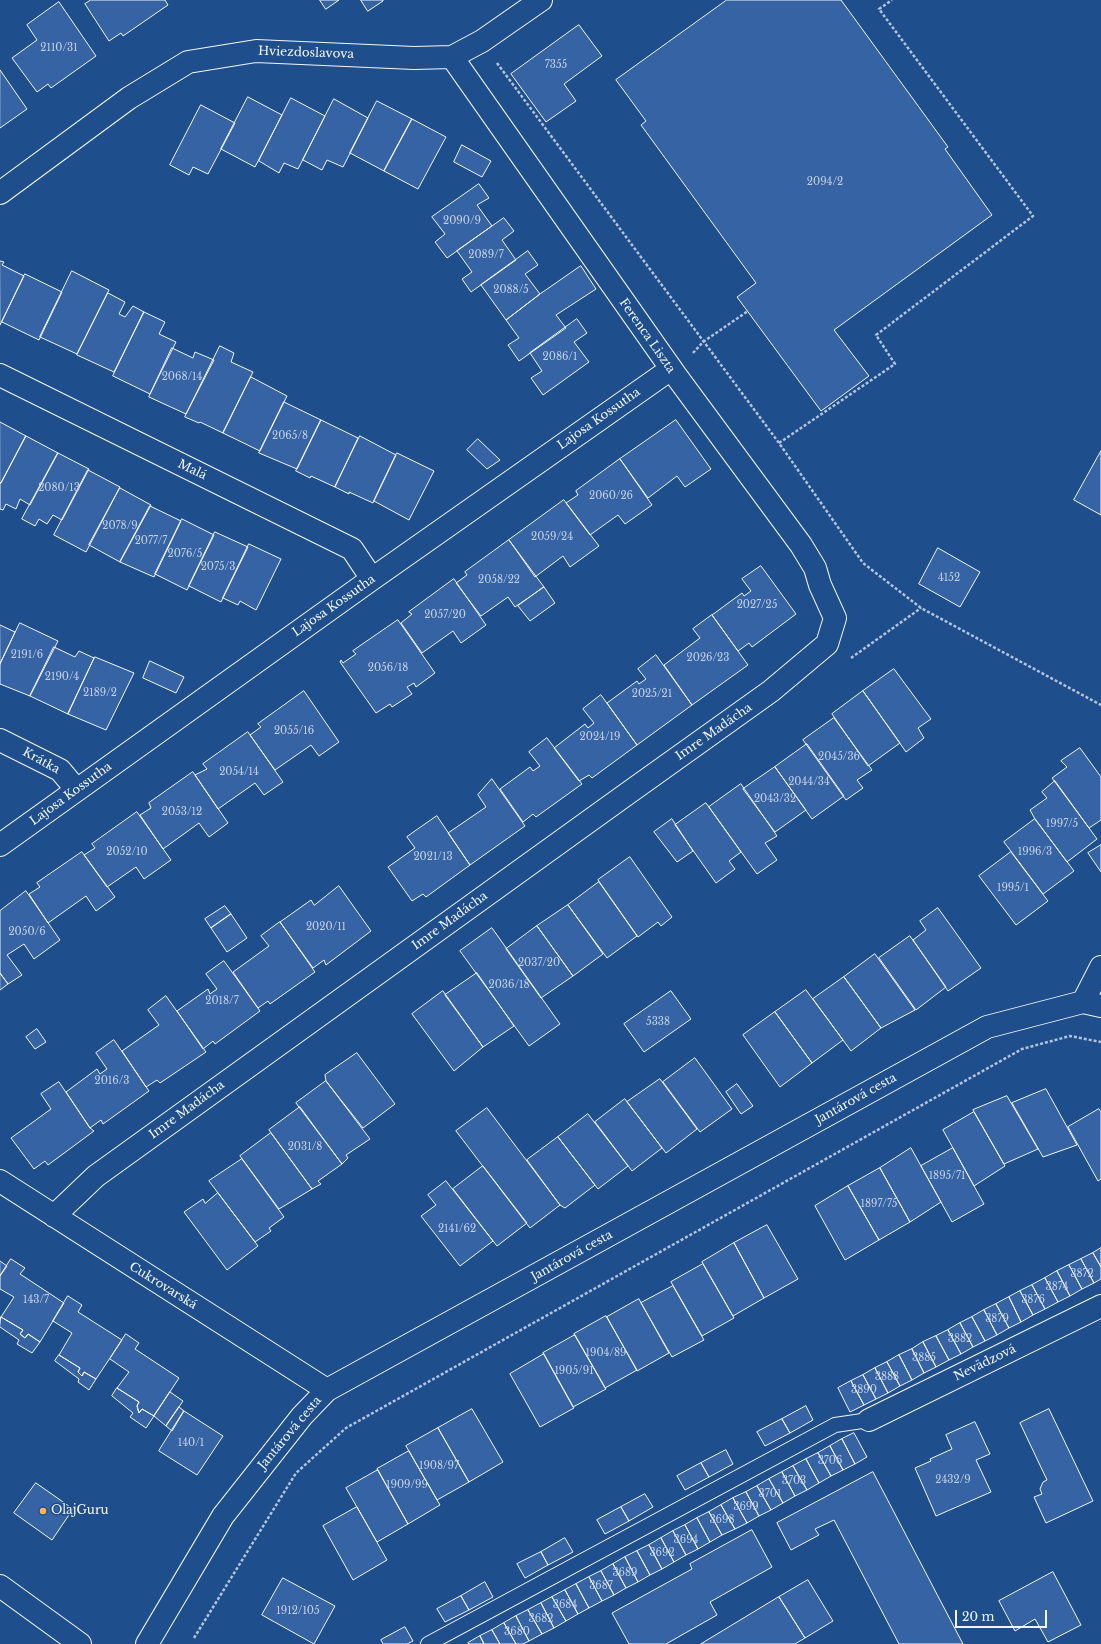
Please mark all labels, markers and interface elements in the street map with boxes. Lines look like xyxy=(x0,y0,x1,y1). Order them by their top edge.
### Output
house number: 2110/31 xyxy=(40,42,78,54)
street label: Hviezdoslavova xyxy=(258,44,354,62)
house number: 7355 xyxy=(545,59,567,71)
house number: 2094/2 xyxy=(807,176,843,188)
house number: 2090/9 xyxy=(443,215,481,227)
house number: 2089/7 xyxy=(468,249,504,261)
house number: 2088/5 xyxy=(493,284,529,296)
street label: Ferenca Liszta xyxy=(616,296,678,376)
house number: 2086/1 xyxy=(543,351,577,363)
house number: 2068/14 xyxy=(162,371,202,383)
street label: Lajosa Kossutha xyxy=(555,385,643,453)
house number: 2065/8 xyxy=(272,430,308,442)
street label: Malá xyxy=(175,457,209,483)
house number: 2080/13 xyxy=(38,482,80,494)
house number: 2060/26 xyxy=(589,490,633,502)
house number: 2078/9 xyxy=(102,520,138,532)
house number: 2059/24 xyxy=(531,531,573,543)
house number: 2077/7 xyxy=(135,535,167,547)
house number: 2076/5 xyxy=(168,548,202,560)
house number: 2075/3 xyxy=(201,561,235,573)
street label: Lajosa Kossutha xyxy=(290,572,378,640)
house number: 4152 xyxy=(938,572,960,584)
house number: 2058/22 xyxy=(478,574,520,586)
house number: 2027/25 xyxy=(737,599,777,611)
house number: 2057/20 xyxy=(424,609,466,621)
house number: 2191/6 xyxy=(11,649,43,661)
house number: 2026/23 xyxy=(687,652,729,664)
house number: 2056/18 xyxy=(368,662,408,674)
house number: 2190/4 xyxy=(45,671,79,683)
house number: 2189/2 xyxy=(83,687,117,699)
house number: 2025/21 xyxy=(632,688,672,700)
street label: Imre Madácha xyxy=(673,700,755,764)
house number: 2055/16 xyxy=(274,725,314,737)
house number: 2024/19 xyxy=(580,731,620,743)
street label: Krátka xyxy=(20,745,62,777)
house number: 2045/36 xyxy=(818,751,860,763)
street label: Lajosa Kossutha xyxy=(27,759,115,829)
house number: 2054/14 xyxy=(219,766,259,778)
house number: 2044/34 xyxy=(788,776,830,788)
house number: 2043/32 xyxy=(754,793,796,805)
house number: 2053/12 xyxy=(162,806,202,818)
house number: 1997/5 xyxy=(1046,818,1078,830)
house number: 2052/10 xyxy=(106,846,148,858)
house number: 1996/3 xyxy=(1018,846,1052,858)
house number: 2021/13 xyxy=(413,851,453,863)
house number: 1995/1 xyxy=(997,882,1029,894)
street label: Imre Madácha xyxy=(410,889,490,953)
house number: 2020/11 xyxy=(306,921,346,933)
house number: 2050/6 xyxy=(8,926,46,938)
house number: 2037/20 xyxy=(518,957,560,969)
house number: 2036/18 xyxy=(488,979,530,991)
house number: 2018/7 xyxy=(205,995,239,1007)
house number: 5338 xyxy=(646,1016,670,1028)
street label: Jantárová cesta xyxy=(813,1071,899,1127)
house number: 2016/3 xyxy=(95,1075,129,1087)
street label: Imre Madácha xyxy=(147,1078,227,1142)
house number: 2031/8 xyxy=(288,1141,322,1153)
house number: 1895/71 xyxy=(929,1170,965,1182)
house number: 1897/75 xyxy=(861,1198,897,1210)
house number: 2141/62 xyxy=(438,1223,476,1235)
street label: Jantárová cesta xyxy=(529,1228,615,1284)
street label: Cukrovarská xyxy=(126,1259,200,1313)
house number: 3872 xyxy=(1070,1268,1094,1280)
house number: 3874 xyxy=(1046,1281,1068,1293)
house number: 143/7 xyxy=(23,1294,49,1306)
house number: 3876 xyxy=(1021,1294,1045,1306)
house number: 3879 xyxy=(985,1313,1009,1325)
house number: 3882 xyxy=(948,1333,972,1345)
street label: Nevädzová xyxy=(952,1342,1018,1384)
house number: 1904/89 xyxy=(586,1347,626,1359)
house number: 3885 xyxy=(912,1352,936,1364)
house number: 1905/91 xyxy=(554,1365,594,1377)
house number: 3888 xyxy=(875,1371,899,1383)
house number: 3890 xyxy=(851,1384,877,1396)
street label: Jantárová cesta xyxy=(255,1394,325,1472)
house number: 140/1 xyxy=(178,1437,204,1449)
house number: 3706 xyxy=(818,1455,842,1467)
house number: 1908/97 xyxy=(419,1460,459,1472)
house number: 2432/9 xyxy=(935,1474,971,1486)
house number: 3703 xyxy=(782,1475,806,1487)
house number: 1909/99 xyxy=(386,1479,428,1491)
house number: 3701 xyxy=(759,1488,781,1500)
house number: 3699 xyxy=(733,1501,759,1513)
place label: OlajGuru xyxy=(51,1504,109,1518)
marker: OlajGuru xyxy=(38,1506,48,1516)
house number: 3698 xyxy=(709,1514,735,1526)
house number: 3694 xyxy=(674,1534,698,1546)
house number: 3692 xyxy=(649,1547,675,1559)
house number: 3689 xyxy=(612,1567,638,1579)
house number: 3687 xyxy=(589,1580,613,1592)
house number: 3684 xyxy=(553,1599,577,1611)
scale bar xyxy=(957,1602,1049,1628)
house number: 1912/105 xyxy=(276,1605,320,1617)
text: 20 m xyxy=(962,1609,994,1624)
house number: 3682 xyxy=(529,1613,553,1625)
house number: 3680 xyxy=(504,1626,530,1638)

